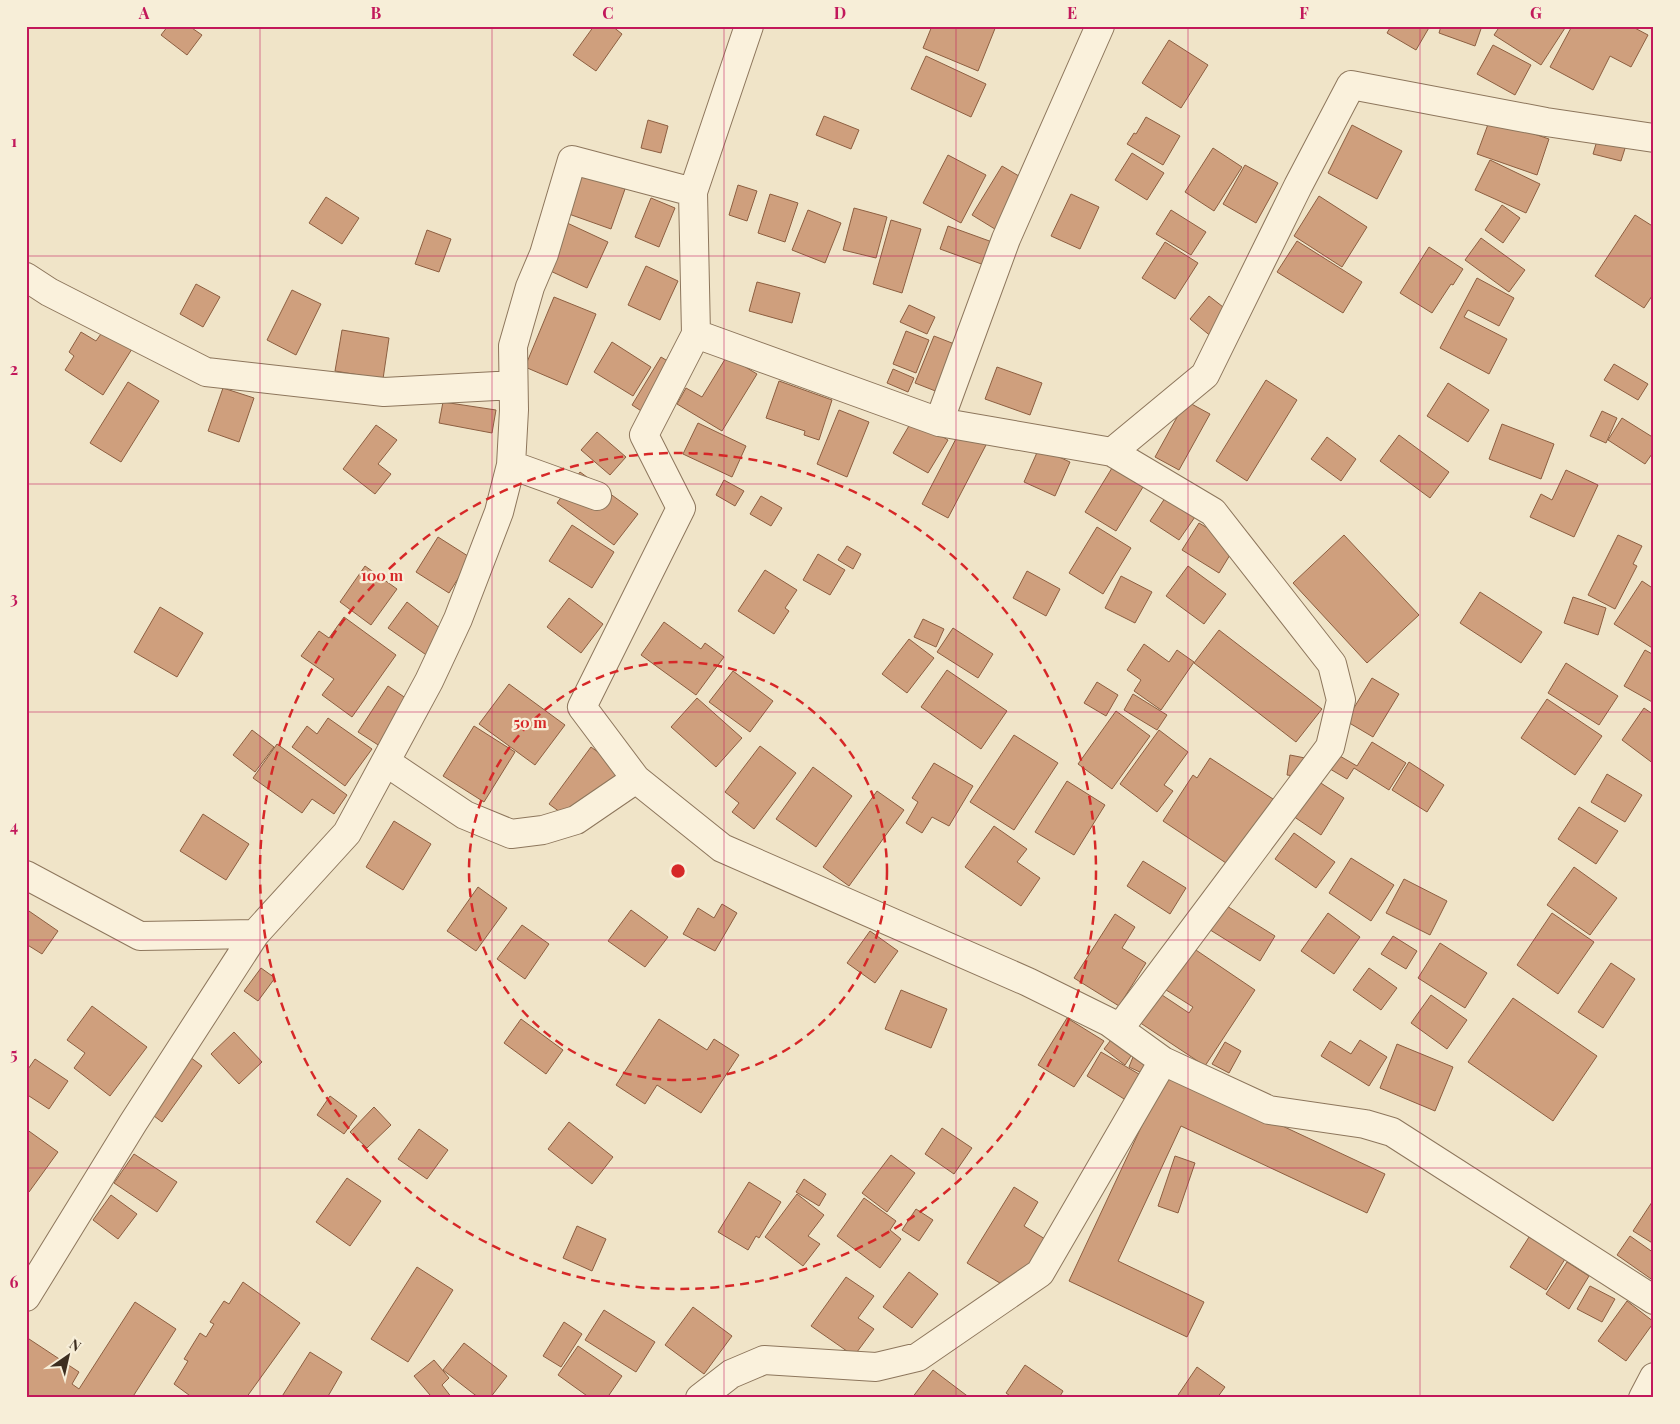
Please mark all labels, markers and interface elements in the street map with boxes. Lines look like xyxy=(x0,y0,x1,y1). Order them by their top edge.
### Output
text: A xyxy=(138,2,150,23)
text: B xyxy=(371,2,382,23)
text: C xyxy=(602,2,614,23)
text: D xyxy=(834,2,846,23)
text: E xyxy=(1067,2,1077,23)
text: F xyxy=(1299,2,1309,23)
text: G xyxy=(1530,2,1542,23)
text: 1 xyxy=(11,130,17,151)
text: 2 xyxy=(10,358,18,379)
text: 100 m xyxy=(361,565,404,585)
text: 3 xyxy=(10,587,18,608)
text: 50 m xyxy=(513,712,547,732)
text: 4 xyxy=(10,815,18,836)
centre of rings xyxy=(669,862,687,880)
text: 5 xyxy=(10,1043,18,1064)
text: 6 xyxy=(10,1271,19,1292)
north arrow xyxy=(42,1332,92,1382)
text: N xyxy=(66,1334,85,1356)

